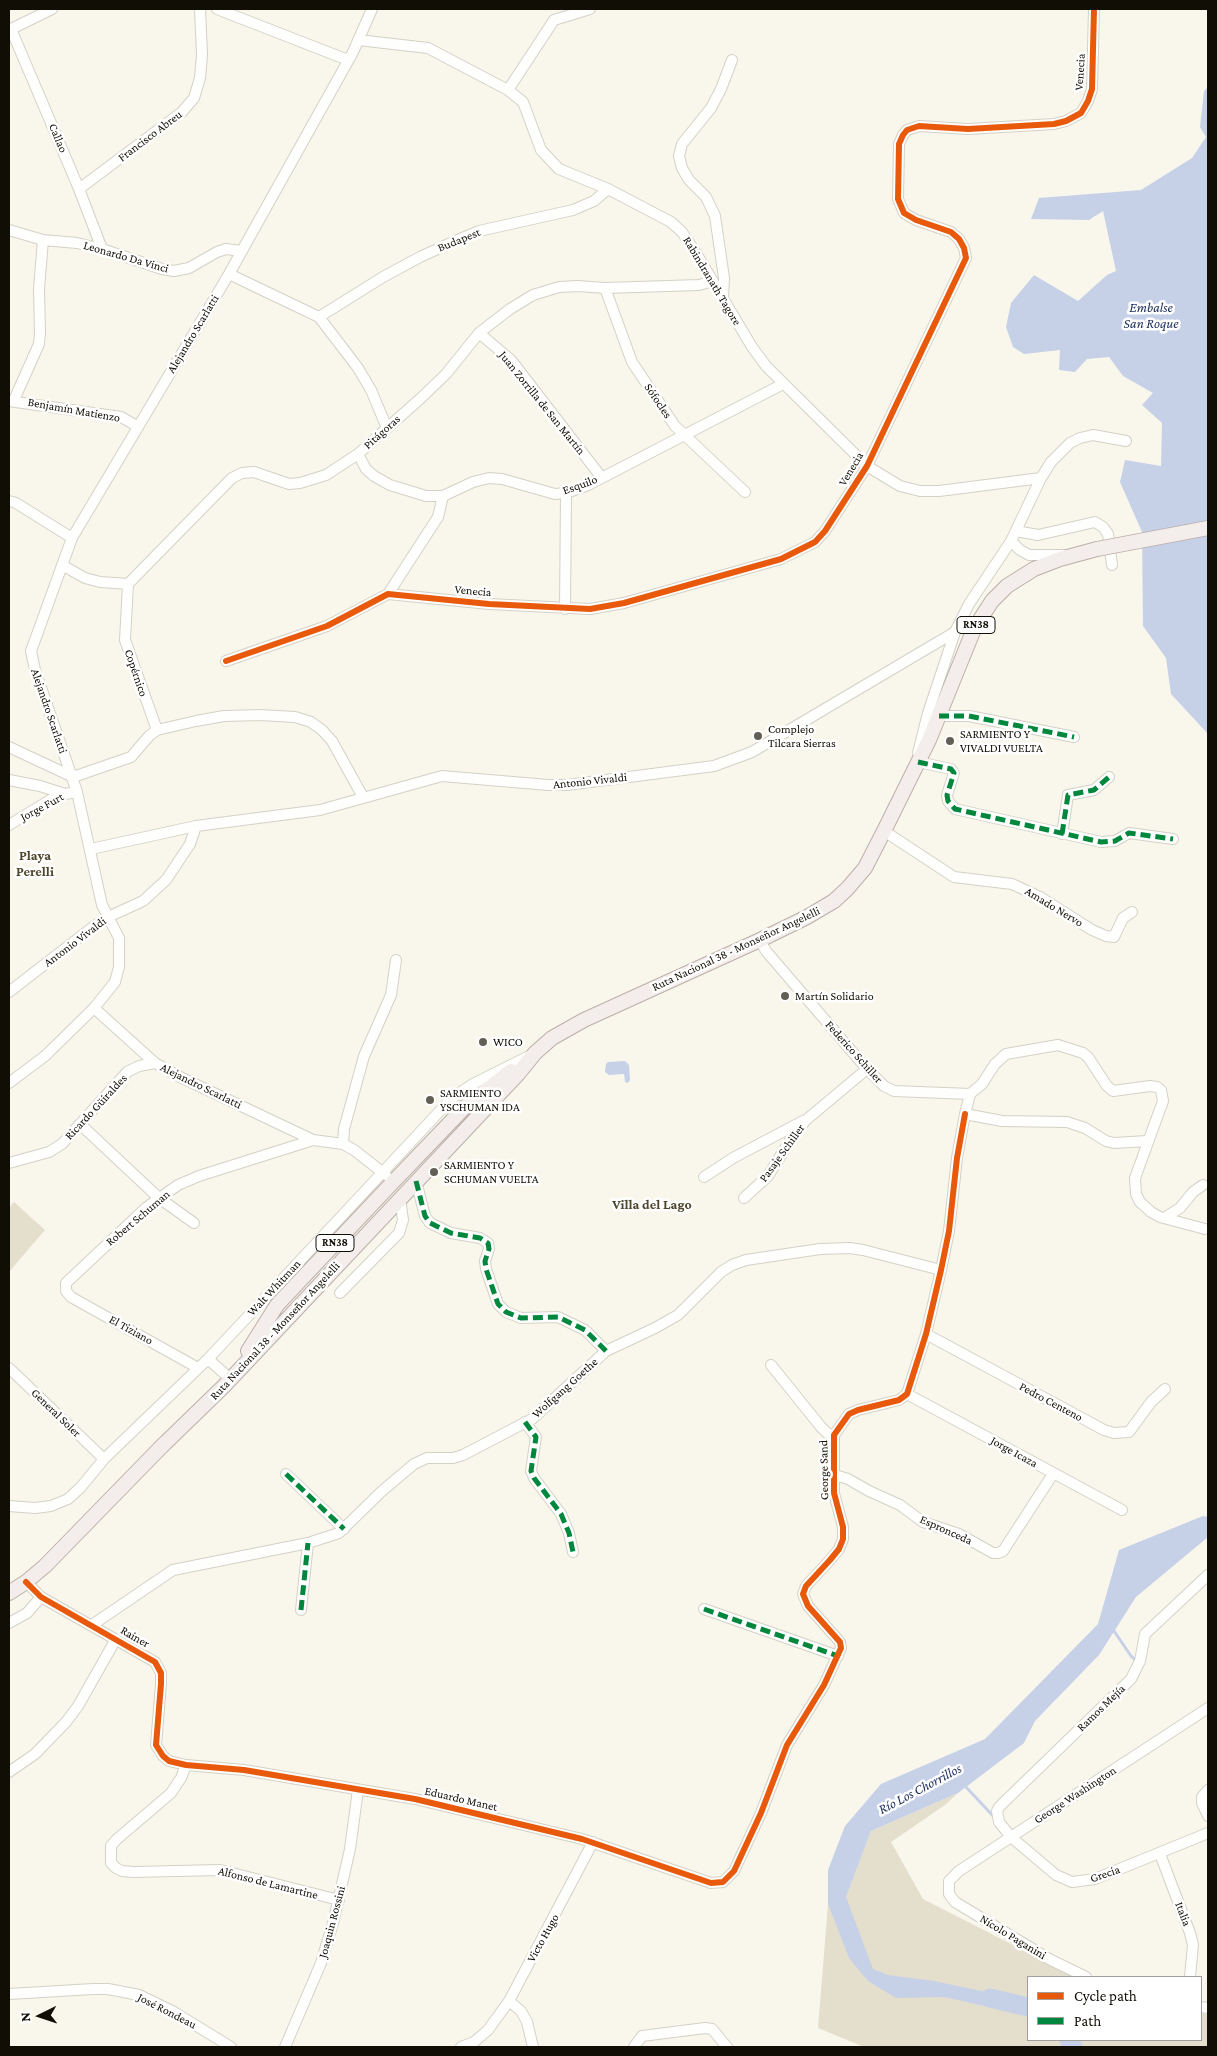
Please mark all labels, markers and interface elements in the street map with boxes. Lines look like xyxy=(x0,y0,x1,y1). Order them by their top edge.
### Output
street label: Venecia xyxy=(1072,53,1088,91)
street label: Francisco Abreu xyxy=(115,107,185,165)
street label: Callao xyxy=(45,121,71,155)
street label: Budapest xyxy=(435,225,483,255)
street label: Rabindranath Tagore xyxy=(680,234,744,328)
street label: Leonardo Da Vinci xyxy=(82,238,170,276)
street label: Alejandro Scarlatti xyxy=(164,292,222,376)
water label: Embalse San Roque xyxy=(1123,300,1179,332)
street label: Juan Zorrilla de San Martín xyxy=(496,348,588,458)
street label: Sófocles xyxy=(641,381,675,421)
street label: Benjamín Matienzo xyxy=(27,395,121,425)
street label: Pitágoras xyxy=(361,412,403,452)
street label: Venecia xyxy=(835,449,867,489)
street label: Esquilo xyxy=(561,472,599,498)
street label: Venecia xyxy=(454,582,492,600)
road number: RN38 xyxy=(957,616,995,634)
street label: Copérnico xyxy=(121,647,151,699)
street label: Alejandro Scarlatti xyxy=(28,667,70,755)
place label: Complejo Tilcara Sierras xyxy=(768,722,836,750)
place label: SARMIENTO Y VIVALDI VUELTA xyxy=(960,727,1043,755)
marker: Complejo Tilcara Sierras xyxy=(752,730,764,742)
marker: SARMIENTO Y VIVALDI VUELTA xyxy=(944,735,956,747)
street label: Antonio Vivaldi xyxy=(552,770,628,792)
street label: Jorge Furt xyxy=(18,790,66,824)
district label: Playa Perelli xyxy=(16,848,54,880)
street label: Amado Nervo xyxy=(1022,884,1086,930)
street label: Ruta Nacional 38 - Monseñor Angelelli xyxy=(650,904,822,994)
street label: Antonio Vivaldi xyxy=(41,914,109,970)
place label: Martín Solidario xyxy=(795,989,874,1003)
marker: Martín Solidario xyxy=(779,990,791,1002)
street label: Federico Schiller xyxy=(822,1018,886,1086)
place label: WICO xyxy=(493,1035,523,1049)
marker: WICO xyxy=(477,1036,489,1048)
street label: Alejandro Scarlatti xyxy=(158,1060,244,1112)
street label: Ricardo Güiraldes xyxy=(62,1071,130,1143)
place label: SARMIENTO YSCHUMAN IDA xyxy=(440,1086,520,1114)
marker: SARMIENTO YSCHUMAN IDA xyxy=(424,1094,436,1106)
street label: Pasaje Schiller xyxy=(756,1121,808,1185)
place label: SARMIENTO Y SCHUMAN VUELTA xyxy=(444,1158,538,1186)
marker: SARMIENTO Y SCHUMAN VUELTA xyxy=(428,1166,440,1178)
street label: Robert Schuman xyxy=(103,1187,173,1249)
district label: Villa del Lago xyxy=(612,1197,692,1213)
road number: RN38 xyxy=(316,1234,354,1252)
street label: Walt Whitman xyxy=(244,1257,304,1319)
street label: Ruta Nacional 38 - Monseñor Angelelli xyxy=(207,1259,343,1403)
street label: El Tiziano xyxy=(107,1312,155,1348)
street label: Wolfgang Goethe xyxy=(529,1355,601,1421)
street label: Pedro Centeno xyxy=(1017,1379,1085,1425)
street label: General Soler xyxy=(28,1386,84,1440)
street label: Jorge Icaza xyxy=(988,1433,1040,1471)
street label: George Sand xyxy=(816,1440,832,1500)
street label: Espronceda xyxy=(917,1512,975,1548)
street label: Rainer xyxy=(118,1623,152,1651)
street label: Ramos Mejía xyxy=(1074,1681,1128,1735)
water label: Río Los Chorrillos xyxy=(876,1760,964,1818)
street label: George Washington xyxy=(1031,1763,1119,1827)
street label: Eduardo Manet xyxy=(423,1784,499,1814)
street label: Grecia xyxy=(1088,1862,1122,1886)
street label: Alfonso de Lamartine xyxy=(217,1864,319,1902)
street label: Joaquin Rossini xyxy=(315,1884,349,1960)
street label: Italia xyxy=(1172,1900,1194,1928)
street label: Victo Hugo xyxy=(524,1911,562,1965)
street label: Nícolo Paganini xyxy=(977,1911,1049,1963)
legend xyxy=(1027,1976,1202,2041)
text: Cycle path xyxy=(1074,1988,1137,2004)
street label: José Rondeau xyxy=(135,1990,199,2032)
north arrow xyxy=(15,1991,65,2041)
text: N xyxy=(17,2012,33,2022)
text: Path xyxy=(1074,2013,1101,2029)

